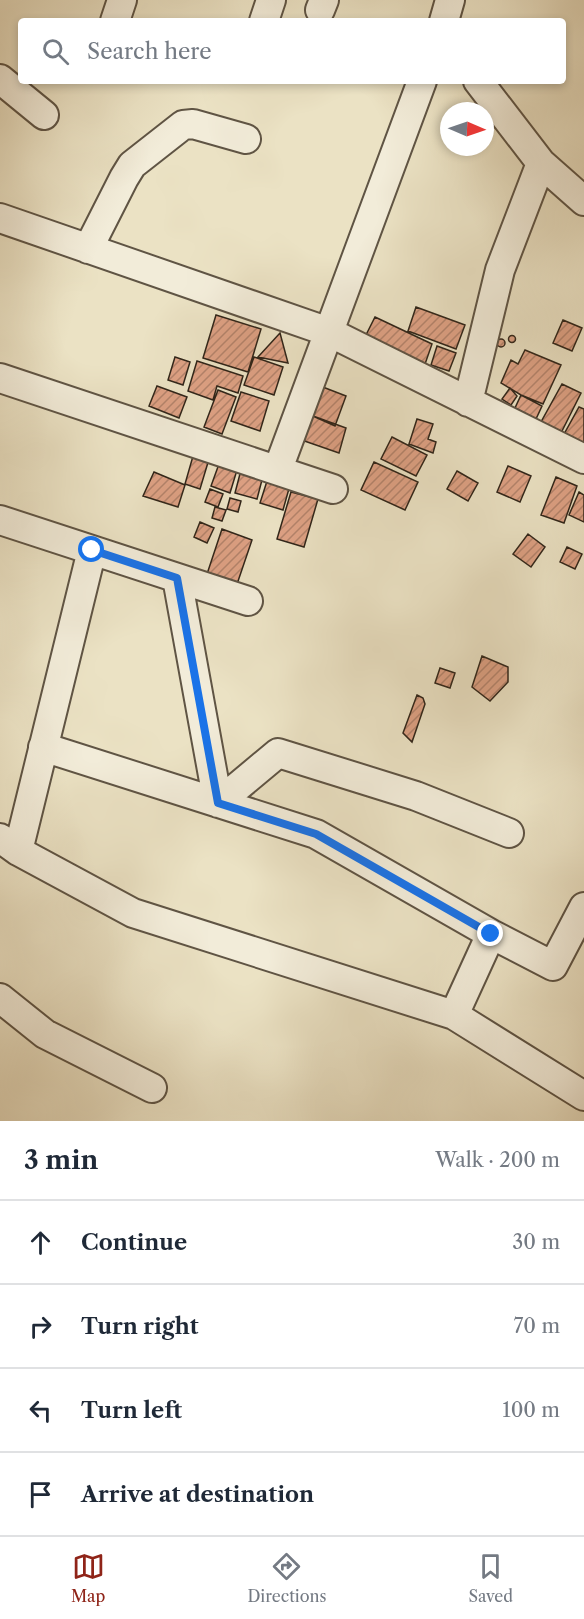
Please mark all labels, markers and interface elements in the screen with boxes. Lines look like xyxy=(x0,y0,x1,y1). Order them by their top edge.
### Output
search box xyxy=(18,18,566,84)
icon: search xyxy=(39,35,72,68)
text: Search here xyxy=(87,38,212,65)
north arrow xyxy=(440,102,494,156)
route start xyxy=(78,536,104,562)
route end xyxy=(477,920,503,946)
text: 3 min xyxy=(24,1144,98,1176)
text: Walk · 200 m xyxy=(435,1148,560,1172)
icon: ahead xyxy=(24,1226,57,1259)
text: Continue xyxy=(81,1229,187,1256)
text: 30 m xyxy=(512,1230,560,1254)
icon: right xyxy=(24,1310,57,1343)
text: Turn right xyxy=(81,1313,199,1340)
text: 70 m xyxy=(514,1314,560,1338)
icon: left xyxy=(24,1394,57,1427)
text: Turn left xyxy=(81,1397,182,1424)
text: 100 m xyxy=(502,1398,560,1422)
icon: arrive xyxy=(24,1478,57,1511)
text: Arrive at destination xyxy=(81,1481,314,1508)
tab: Map xyxy=(71,1550,105,1606)
tab: Directions xyxy=(247,1550,326,1606)
tab: Saved xyxy=(469,1550,513,1606)

